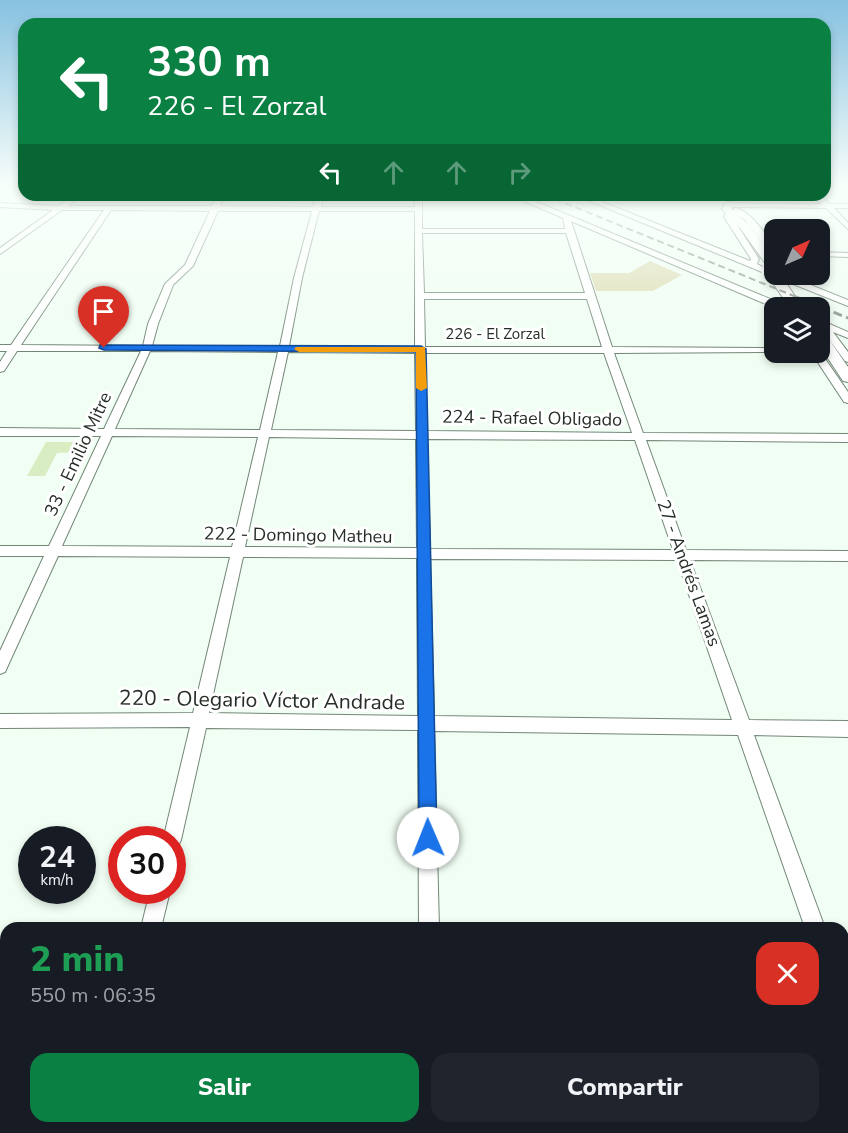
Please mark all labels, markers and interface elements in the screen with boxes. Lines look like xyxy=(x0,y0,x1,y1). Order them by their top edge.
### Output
text: 330 m xyxy=(147,34,271,91)
icon: left xyxy=(48,42,126,120)
text: 226 - El Zorzal xyxy=(147,88,327,125)
icon: left xyxy=(314,156,347,189)
icon: ahead xyxy=(377,156,410,189)
icon: ahead xyxy=(440,156,473,189)
icon: right xyxy=(503,156,536,189)
north arrow xyxy=(764,219,830,285)
map controls xyxy=(764,219,830,363)
pin xyxy=(78,286,129,348)
icon: arrive xyxy=(87,295,120,328)
button: layers xyxy=(764,297,830,363)
street label: 226 - El Zorzal xyxy=(445,324,545,344)
street label: 33 - Emilio Mitre xyxy=(39,388,117,520)
street label: 224 - Rafael Obligado xyxy=(442,404,622,432)
street label: 27 - Andrés Lamas xyxy=(651,496,727,650)
street label: 222 - Domingo Matheu xyxy=(203,521,393,549)
street label: 220 - Olegario Víctor Andrade xyxy=(119,684,405,716)
position arrow xyxy=(396,806,460,870)
speed limit sign: 30 xyxy=(108,826,186,904)
text: 24 xyxy=(39,837,75,878)
text: km/h xyxy=(40,870,74,890)
text: 2 min xyxy=(30,935,125,984)
button: close xyxy=(756,942,819,1005)
text: 550 m · 06:35 xyxy=(30,982,156,1009)
button: Salir xyxy=(30,1053,419,1122)
button: Compartir xyxy=(431,1053,819,1122)

